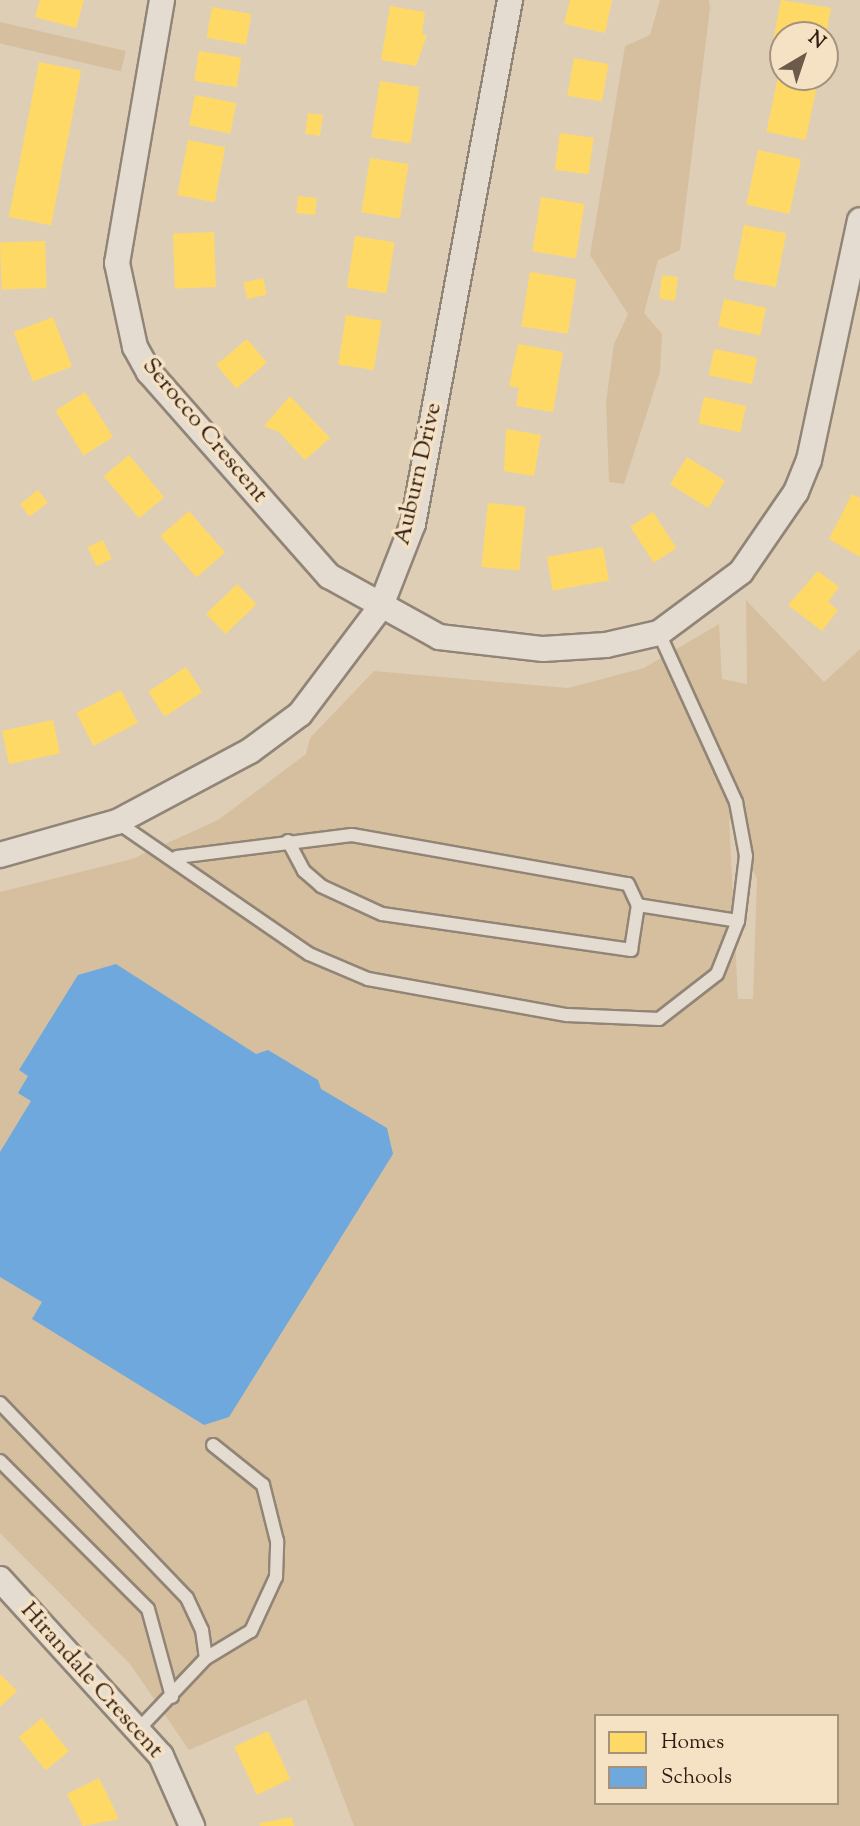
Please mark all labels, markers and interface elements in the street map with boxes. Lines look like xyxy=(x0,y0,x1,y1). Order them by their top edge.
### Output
north arrow xyxy=(769,21,839,91)
text: N xyxy=(802,26,831,56)
street label: Serocco Crescent xyxy=(135,353,273,509)
street label: Auburn Drive xyxy=(389,400,449,548)
street label: Hirandale Crescent xyxy=(13,1597,169,1765)
legend xyxy=(594,1714,839,1805)
text: Homes xyxy=(661,1728,724,1758)
text: Schools xyxy=(661,1763,732,1793)

